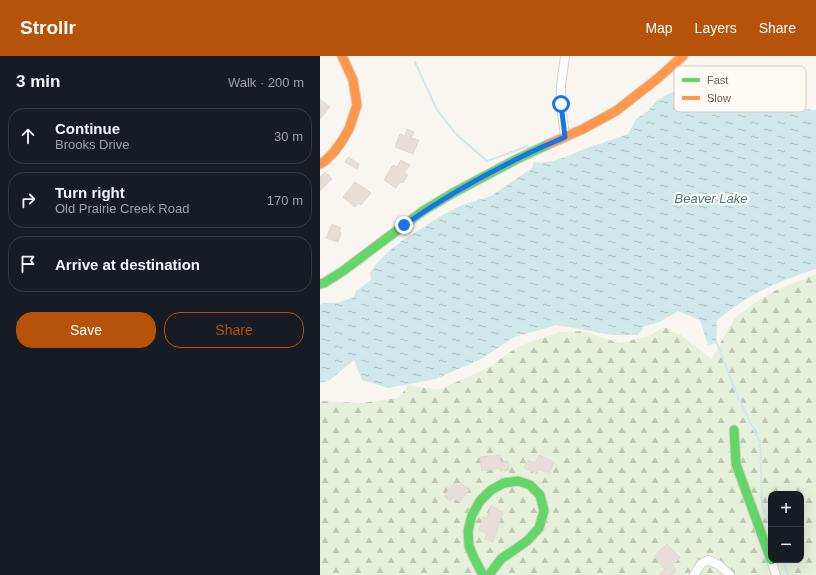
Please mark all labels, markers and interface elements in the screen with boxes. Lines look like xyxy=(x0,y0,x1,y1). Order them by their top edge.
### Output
text: Strollr xyxy=(20,17,76,38)
text: Map xyxy=(645,20,673,36)
text: Layers xyxy=(695,20,737,36)
text: Share xyxy=(759,20,796,36)
legend xyxy=(674,66,806,112)
text: 3 min xyxy=(16,72,60,91)
text: Fast xyxy=(707,74,728,86)
text: Walk · 200 m xyxy=(228,75,304,90)
text: Slow xyxy=(707,92,731,104)
route start xyxy=(552,95,570,113)
text: Continue xyxy=(55,120,120,137)
icon: ahead xyxy=(17,125,39,147)
text: 30 m xyxy=(274,129,303,144)
text: Brooks Drive xyxy=(55,137,129,152)
text: Turn right xyxy=(55,184,125,201)
icon: right xyxy=(17,189,39,211)
water label: Beaver Lake xyxy=(675,191,748,206)
text: 170 m xyxy=(267,193,303,208)
text: Old Prairie Creek Road xyxy=(55,201,189,216)
route end xyxy=(395,216,413,234)
icon: arrive xyxy=(17,253,39,275)
text: Arrive at destination xyxy=(55,256,200,273)
button: Save xyxy=(16,312,156,348)
button: Share xyxy=(164,312,304,348)
map controls xyxy=(768,491,804,563)
button: + xyxy=(768,491,804,527)
button: − xyxy=(768,527,804,563)

